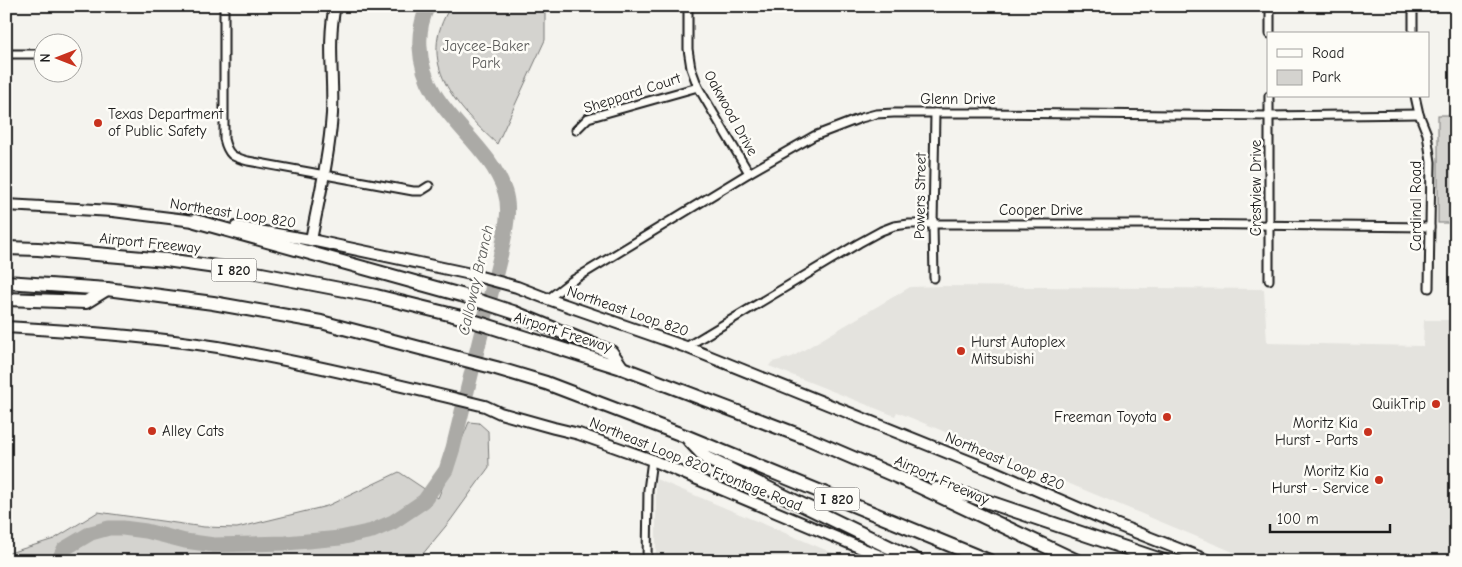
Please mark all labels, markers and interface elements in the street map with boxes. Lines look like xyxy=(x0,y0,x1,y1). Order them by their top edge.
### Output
north arrow xyxy=(32,32,82,82)
legend xyxy=(1267,32,1430,98)
park label: Jaycee-Baker Park xyxy=(443,37,529,72)
text: Road xyxy=(1312,44,1344,62)
text: N xyxy=(37,53,54,63)
street label: Oakwood Drive xyxy=(700,67,762,159)
text: Park xyxy=(1312,68,1341,86)
street label: Sheppard Court xyxy=(581,69,683,117)
street label: Glenn Drive xyxy=(920,90,996,108)
place label: Texas Department of Public Safety xyxy=(108,105,224,140)
marker: Texas Department of Public Safety xyxy=(92,117,104,129)
street label: Crestview Drive xyxy=(1247,139,1265,236)
street label: Powers Street xyxy=(910,152,930,239)
street label: Cardinal Road xyxy=(1407,161,1425,251)
street label: Northeast Loop 820 xyxy=(169,194,297,232)
street label: Cooper Drive xyxy=(999,201,1083,219)
water label: Calloway Branch xyxy=(455,223,497,337)
street label: Airport Freeway xyxy=(98,229,202,257)
road number: I 820 xyxy=(212,258,256,282)
street label: Northeast Loop 820 xyxy=(565,282,691,340)
street label: Airport Freeway xyxy=(512,308,614,356)
place label: Hurst Autoplex Mitsubishi xyxy=(971,333,1066,368)
marker: Hurst Autoplex Mitsubishi xyxy=(955,345,967,357)
place label: QuikTrip xyxy=(1372,395,1426,413)
marker: QuikTrip xyxy=(1430,398,1442,410)
place label: Freeman Toyota xyxy=(1054,408,1157,426)
marker: Freeman Toyota xyxy=(1161,411,1173,423)
street label: Northeast Loop 820 Frontage Road xyxy=(587,413,805,515)
place label: Moritz Kia Hurst - Parts xyxy=(1275,414,1358,449)
place label: Alley Cats xyxy=(162,422,224,440)
marker: Alley Cats xyxy=(146,425,158,437)
marker: Moritz Kia Hurst - Parts xyxy=(1362,426,1374,438)
street label: Northeast Loop 820 xyxy=(943,428,1067,494)
street label: Airport Freeway xyxy=(892,451,992,509)
place label: Moritz Kia Hurst - Service xyxy=(1272,462,1369,497)
marker: Moritz Kia Hurst - Service xyxy=(1373,474,1385,486)
road number: I 820 xyxy=(814,488,860,510)
scale bar xyxy=(1270,502,1390,534)
text: 100 m xyxy=(1277,510,1319,528)

